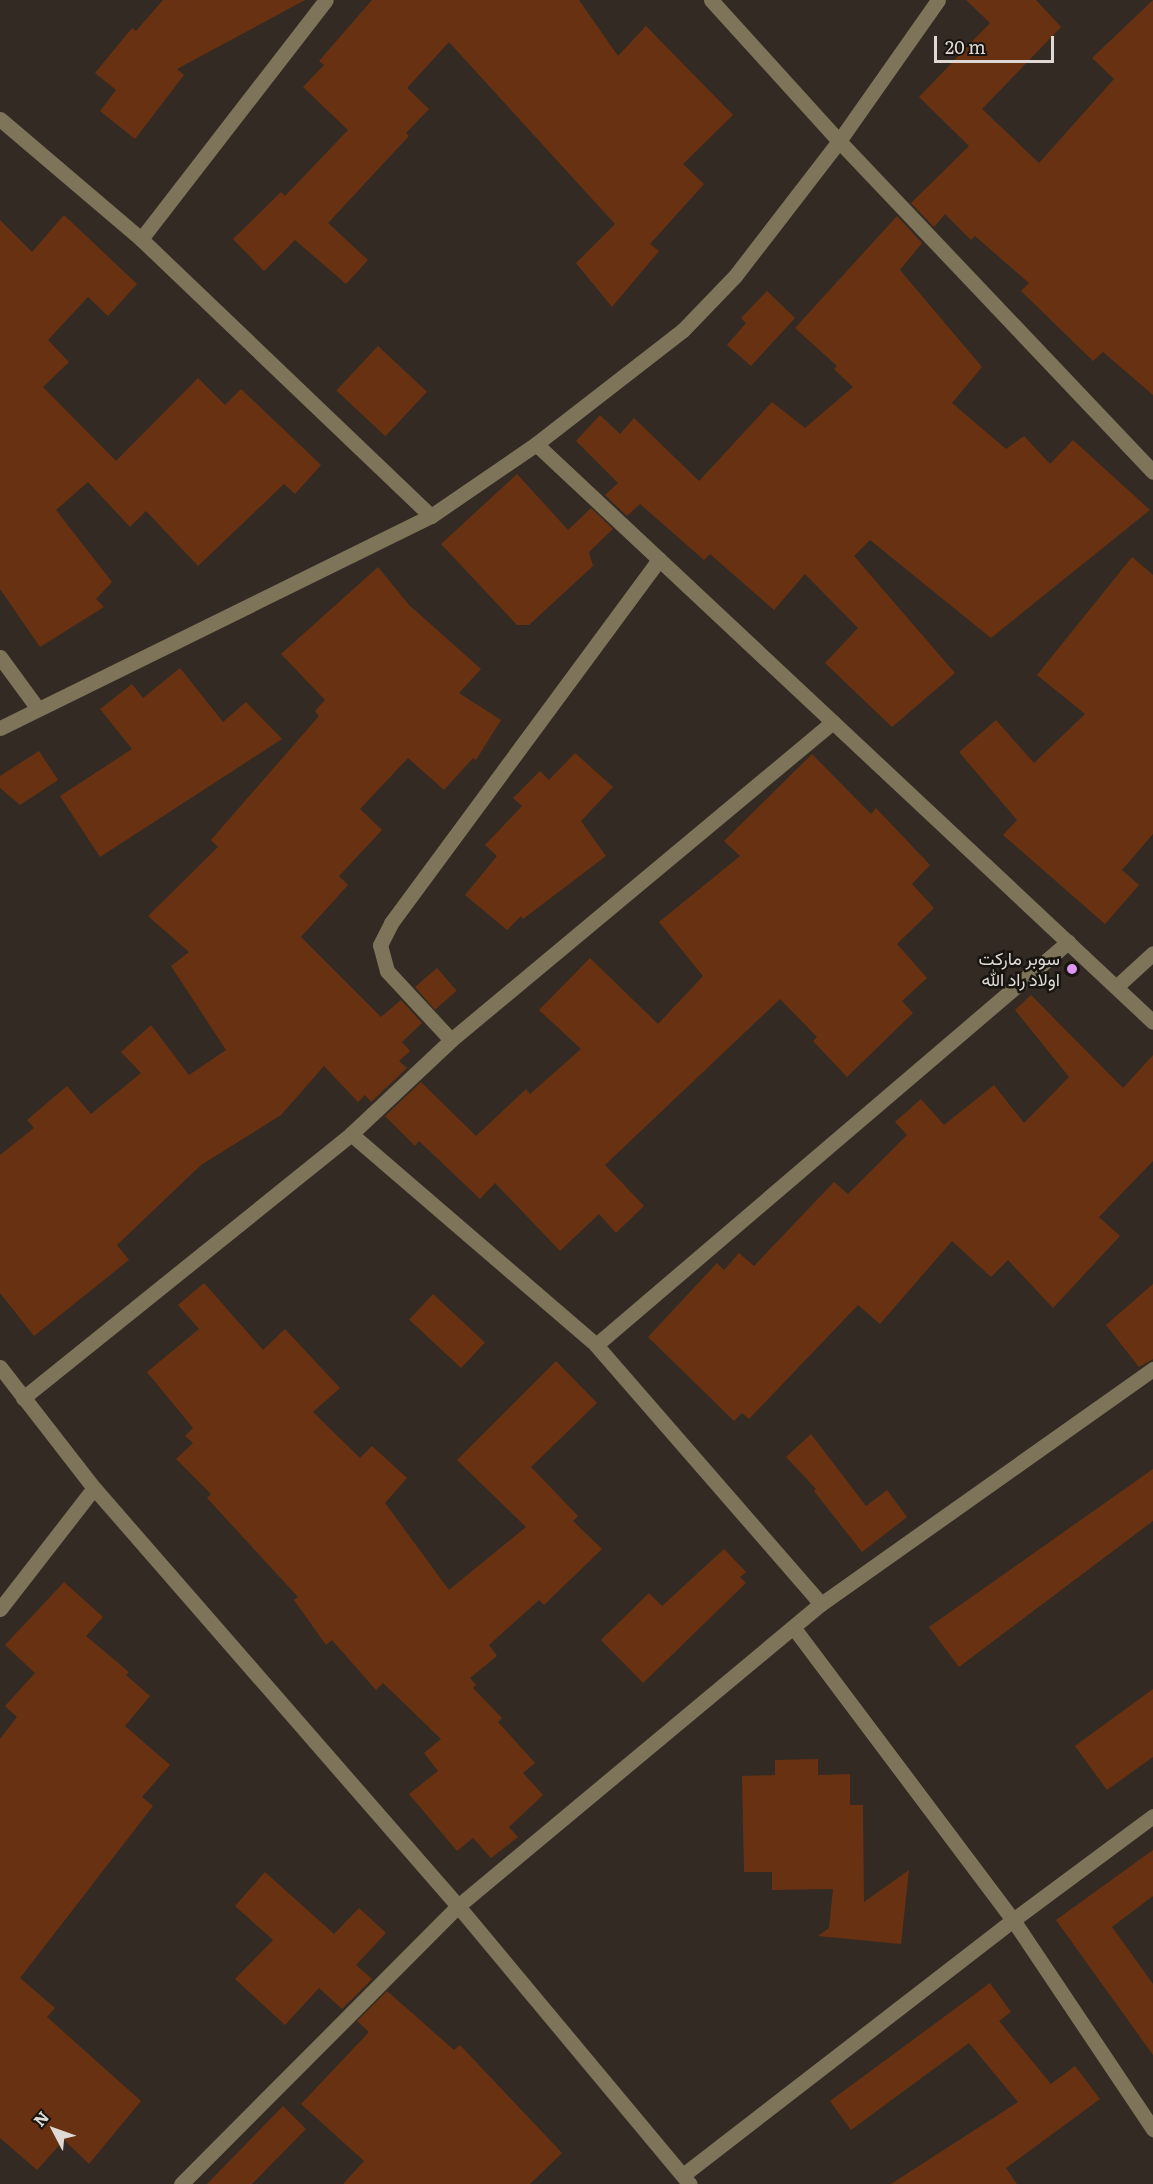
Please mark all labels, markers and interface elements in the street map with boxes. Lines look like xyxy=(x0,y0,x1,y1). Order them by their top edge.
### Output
scale bar xyxy=(937,24,1057,62)
text: 20 m xyxy=(945,33,986,60)
place label: سوبر ماركت اولاد راد الله xyxy=(978,948,1060,990)
marker: سوبر ماركت اولاد راد الله xyxy=(1065,962,1079,976)
north arrow xyxy=(24,2100,84,2160)
text: N xyxy=(27,2105,54,2131)

